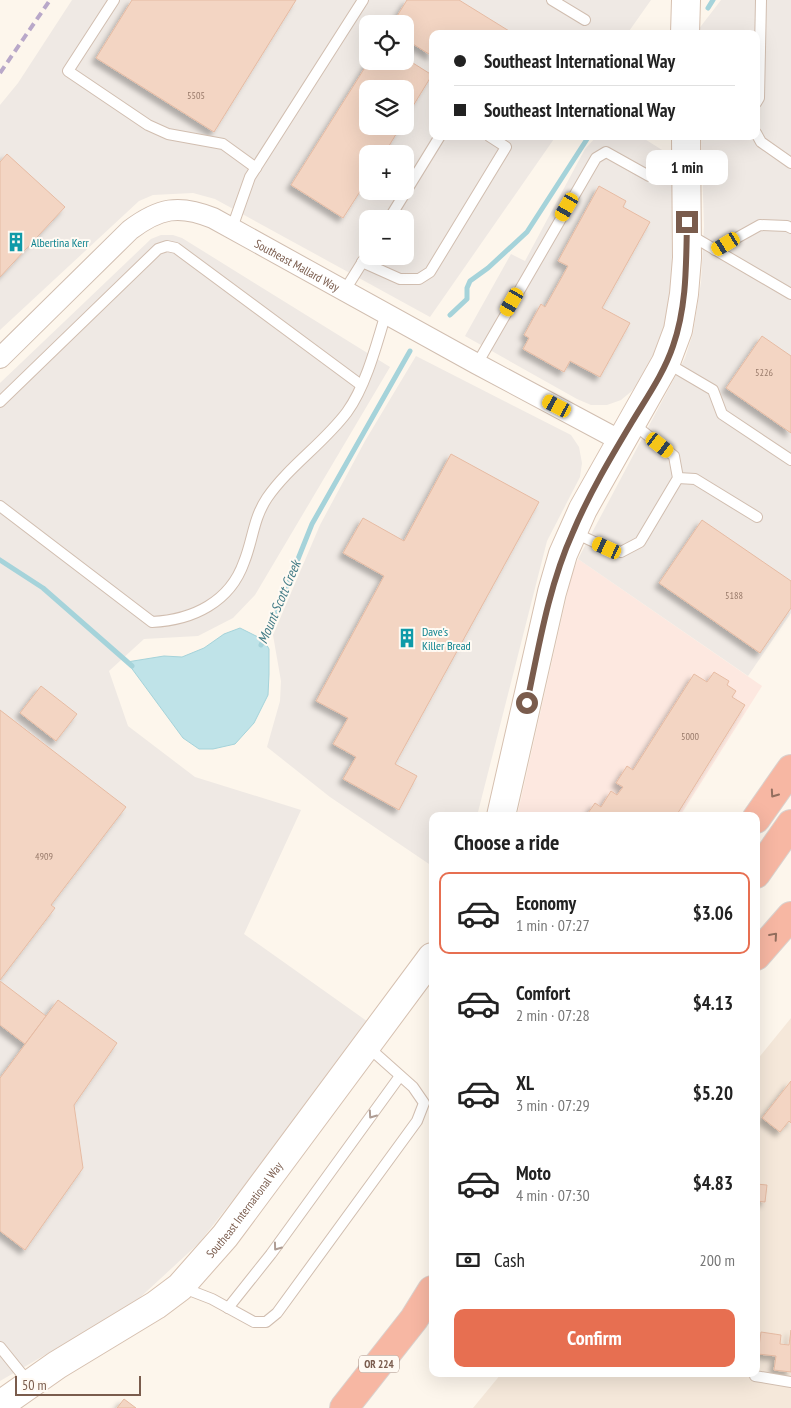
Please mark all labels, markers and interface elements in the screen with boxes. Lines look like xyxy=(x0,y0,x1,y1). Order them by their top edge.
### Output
map controls xyxy=(359,15,414,265)
button: locate xyxy=(359,15,414,70)
text: Southeast International Way xyxy=(484,49,675,73)
button: layers xyxy=(359,80,414,135)
house number: 5505 xyxy=(187,89,205,102)
text: Southeast International Way xyxy=(484,98,675,122)
button: + xyxy=(359,145,414,200)
callout: 1 min xyxy=(646,150,728,184)
text: 1 min xyxy=(671,157,703,177)
car xyxy=(553,190,580,224)
button: − xyxy=(359,210,414,265)
route end xyxy=(676,211,698,233)
car xyxy=(709,230,742,258)
building icon: Albertina Kerr xyxy=(5,231,27,253)
place label: Albertina Kerr xyxy=(31,235,89,250)
street label: Southeast Mallard Way xyxy=(252,235,343,294)
car xyxy=(498,285,525,319)
house number: 5226 xyxy=(755,366,774,379)
car xyxy=(540,392,573,420)
car xyxy=(643,430,676,460)
car xyxy=(590,535,623,561)
water label: Mount Scott Creek xyxy=(253,556,305,646)
house number: 5188 xyxy=(725,589,743,602)
place label: Dave's Killer Bread xyxy=(422,624,471,653)
building icon: Dave's Killer Bread xyxy=(396,627,418,649)
route start xyxy=(516,692,538,714)
house number: 5000 xyxy=(681,730,700,743)
one-way arrow xyxy=(771,788,780,798)
text: Choose a ride xyxy=(454,828,559,856)
house number: 4909 xyxy=(35,850,53,863)
icon: car xyxy=(456,891,501,936)
text: Economy xyxy=(516,891,576,915)
text: $3.06 xyxy=(693,901,733,925)
text: 1 min · 07:27 xyxy=(516,915,590,935)
one-way arrow xyxy=(768,933,776,942)
icon: car xyxy=(456,981,501,1026)
text: Comfort xyxy=(516,981,570,1005)
text: $4.13 xyxy=(693,991,733,1015)
text: 2 min · 07:28 xyxy=(516,1005,590,1025)
icon: car xyxy=(456,1071,501,1116)
text: XL xyxy=(516,1071,534,1095)
text: $5.20 xyxy=(693,1081,733,1105)
text: 3 min · 07:29 xyxy=(516,1095,590,1115)
one-way arrow xyxy=(369,1109,378,1119)
street label: Southeast International Way xyxy=(202,1158,286,1260)
icon: car xyxy=(456,1161,501,1206)
text: Moto xyxy=(516,1161,551,1185)
text: $4.83 xyxy=(693,1171,733,1195)
text: 4 min · 07:30 xyxy=(516,1185,590,1205)
one-way arrow xyxy=(274,1241,283,1251)
icon: cash xyxy=(454,1246,482,1274)
text: Cash xyxy=(494,1248,525,1272)
text: 200 m xyxy=(700,1250,735,1270)
button: Confirm xyxy=(454,1309,735,1367)
road number: OR 224 xyxy=(359,1356,399,1372)
scale bar xyxy=(15,1373,141,1396)
text: 50 m xyxy=(22,1376,47,1394)

